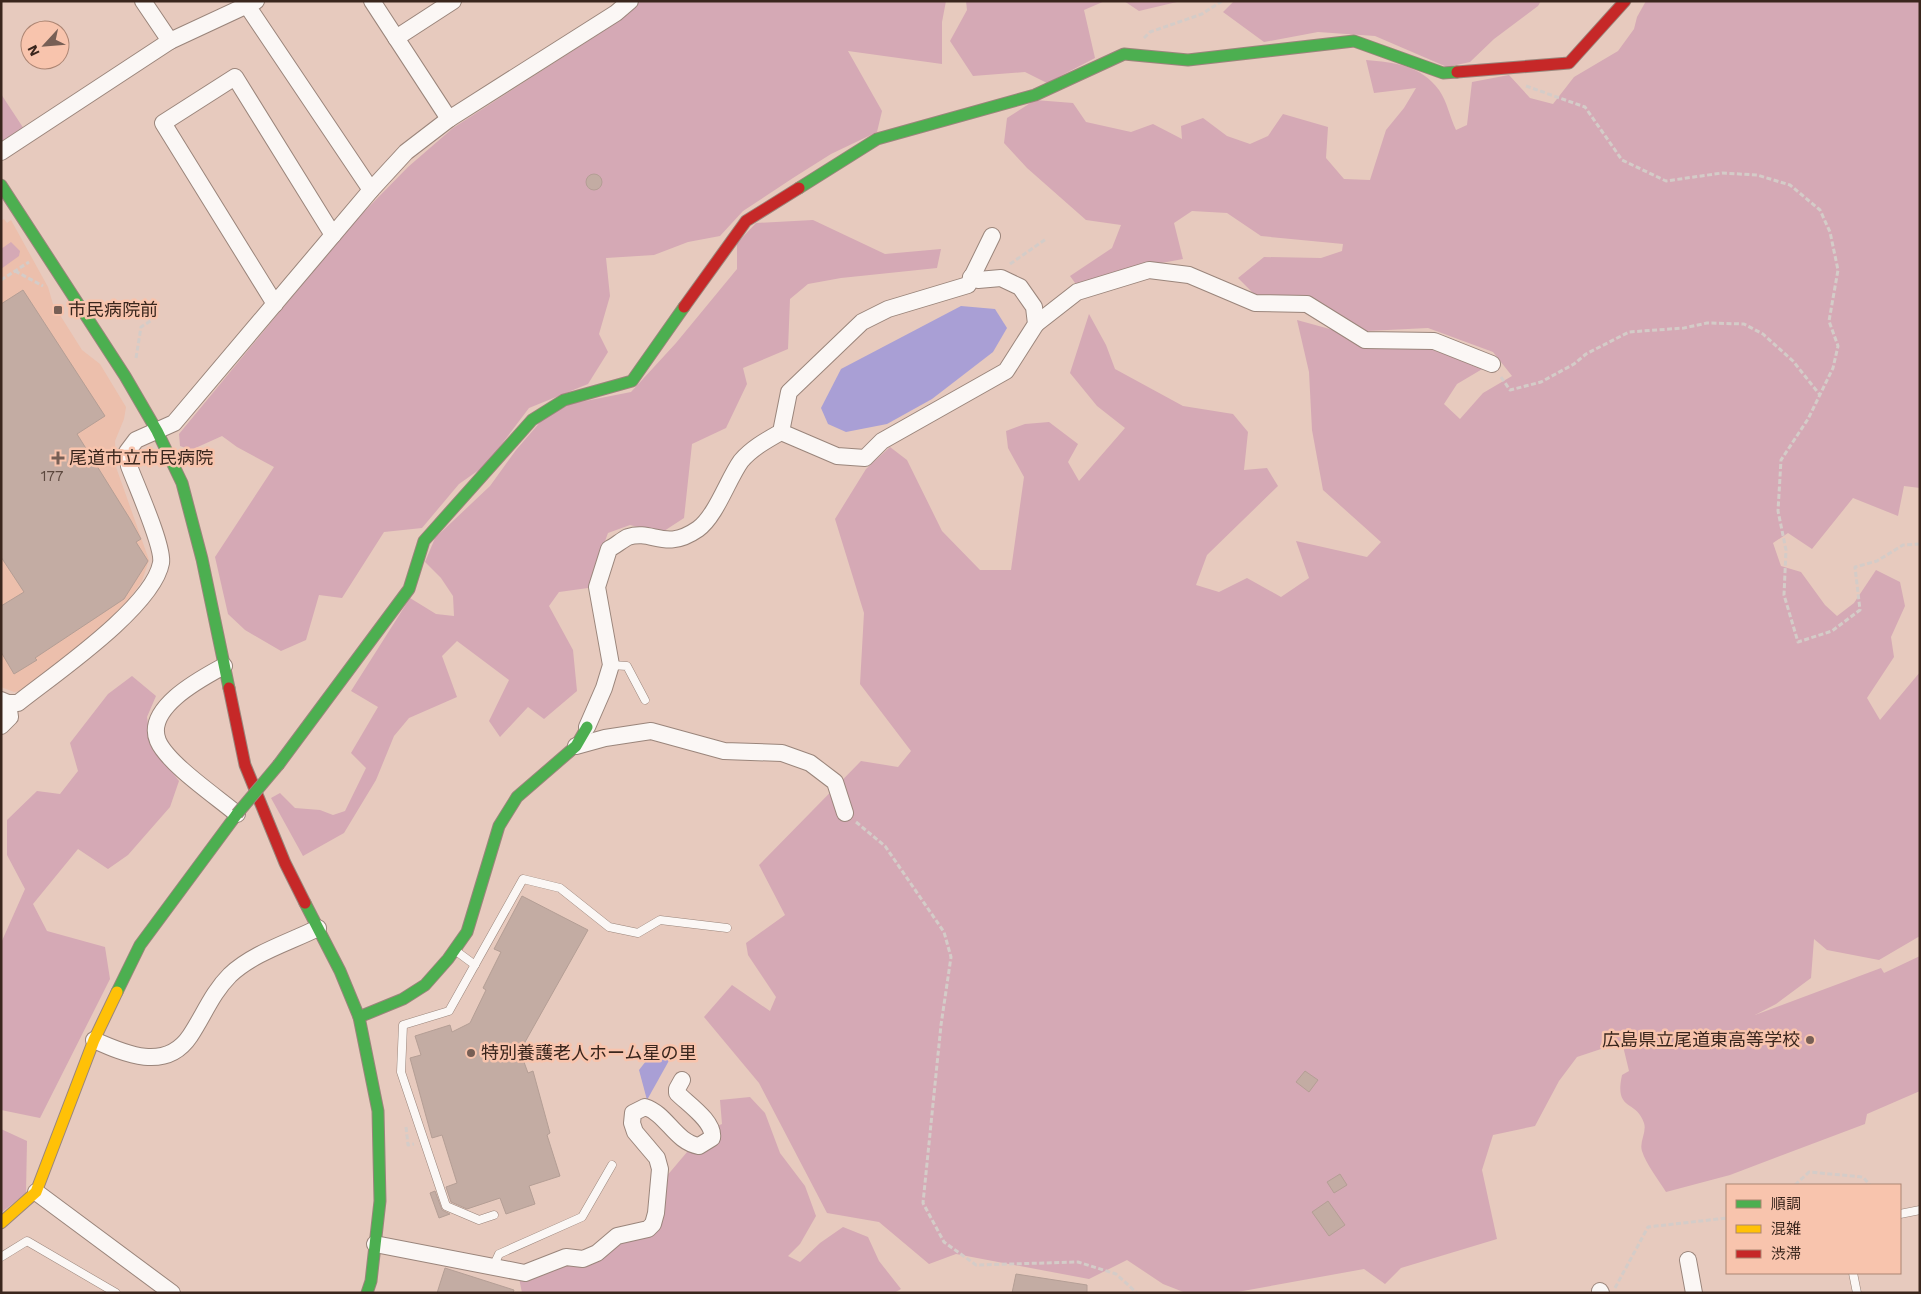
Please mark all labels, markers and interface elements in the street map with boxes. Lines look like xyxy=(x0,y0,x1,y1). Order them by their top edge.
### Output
north arrow xyxy=(20,20,70,70)
text: N xyxy=(24,43,43,59)
place label: 市民病院前 xyxy=(68,299,158,320)
marker: 市民病院前 xyxy=(52,304,64,316)
place label: 尾道市立市民病院 xyxy=(69,447,213,468)
marker: 尾道市立市民病院 xyxy=(51,451,65,465)
house number: 177 xyxy=(41,467,63,485)
place label: 広島県立尾道東高等学校 xyxy=(1602,1029,1800,1050)
marker: 広島県立尾道東高等学校 xyxy=(1804,1034,1816,1046)
place label: 特別養護老人ホーム星の里 xyxy=(481,1042,696,1063)
marker: 特別養護老人ホーム星の里 xyxy=(465,1047,477,1059)
legend xyxy=(1726,1184,1901,1274)
text: 順調 xyxy=(1771,1195,1801,1213)
text: 混雑 xyxy=(1771,1220,1801,1238)
text: 渋滞 xyxy=(1771,1245,1801,1263)

